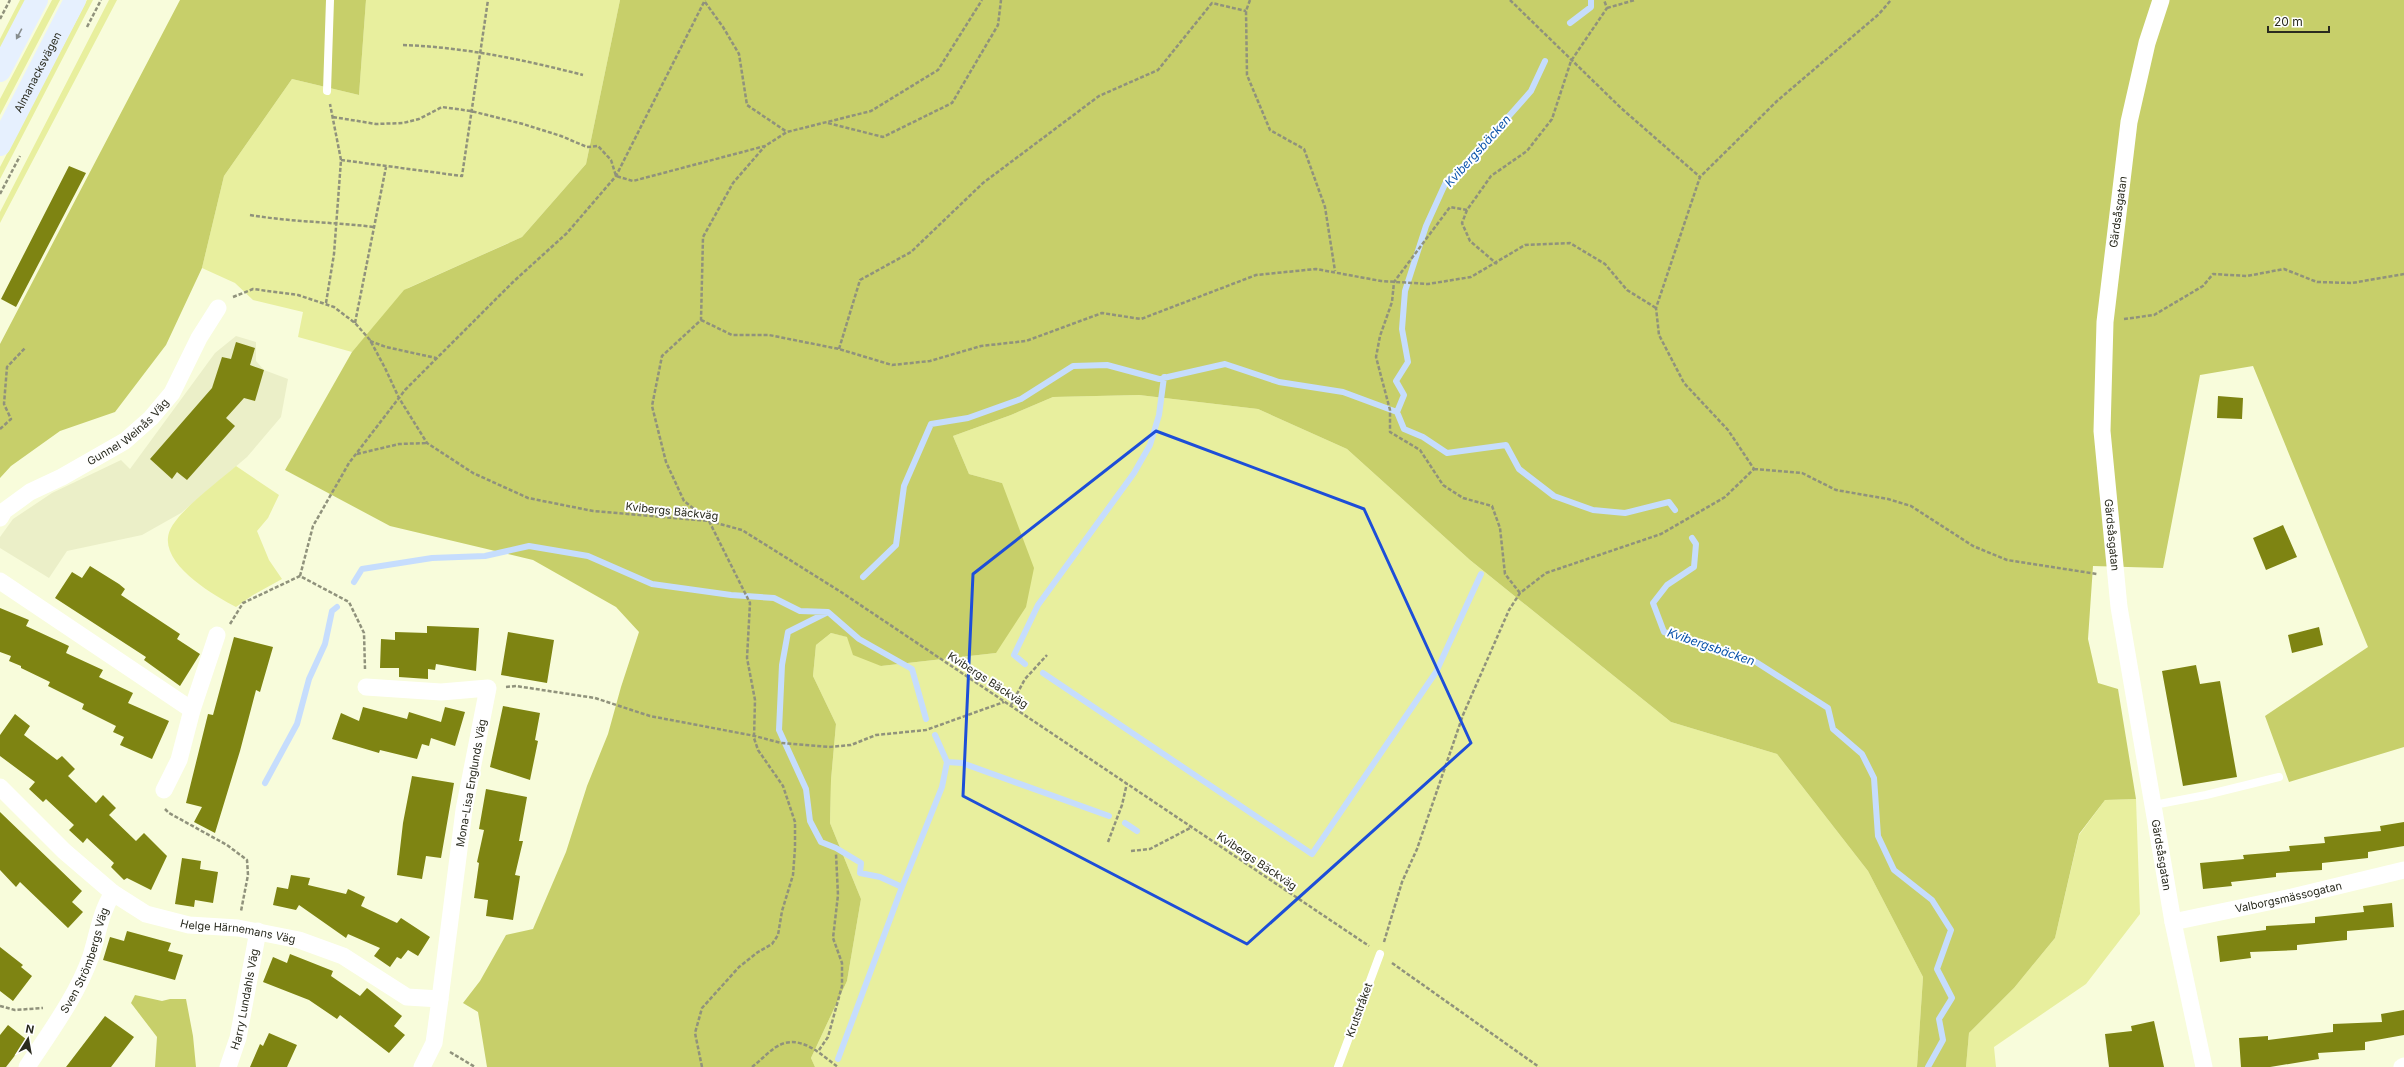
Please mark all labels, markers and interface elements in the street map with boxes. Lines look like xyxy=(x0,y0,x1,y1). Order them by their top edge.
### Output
scale bar xyxy=(2268,8,2329,34)
text: 20 m xyxy=(2274,14,2303,29)
street label: Almanacksvägen xyxy=(11,29,64,115)
one-way arrow xyxy=(16,29,22,40)
water label: Kvibergsbäcken xyxy=(1441,112,1514,190)
street label: Gärdsåsgatan xyxy=(2106,175,2130,249)
street label: Gunnel Weinås Väg xyxy=(84,395,172,468)
street label: Gärdsåsgatan xyxy=(2102,498,2122,571)
street label: Kvibergs Bäckväg xyxy=(625,499,719,523)
water label: Kvibergsbäcken xyxy=(1665,625,1757,669)
street label: Kvibergs Bäckväg xyxy=(945,649,1031,711)
street label: Mona-Lisa Englunds Väg xyxy=(453,718,489,848)
street label: Gärdsåsgatan xyxy=(2148,818,2174,892)
street label: Kvibergs Bäckväg xyxy=(1214,829,1300,893)
street label: Valborgsmässogatan xyxy=(2234,878,2343,916)
street label: Sven Strömbergs Väg xyxy=(57,906,112,1016)
street label: Helge Härnemans Väg xyxy=(179,916,297,946)
street label: Harry Lundahls Väg xyxy=(227,948,262,1052)
street label: Krutstråket xyxy=(1343,980,1375,1039)
north arrow xyxy=(8,1019,48,1059)
text: N xyxy=(24,1022,35,1037)

